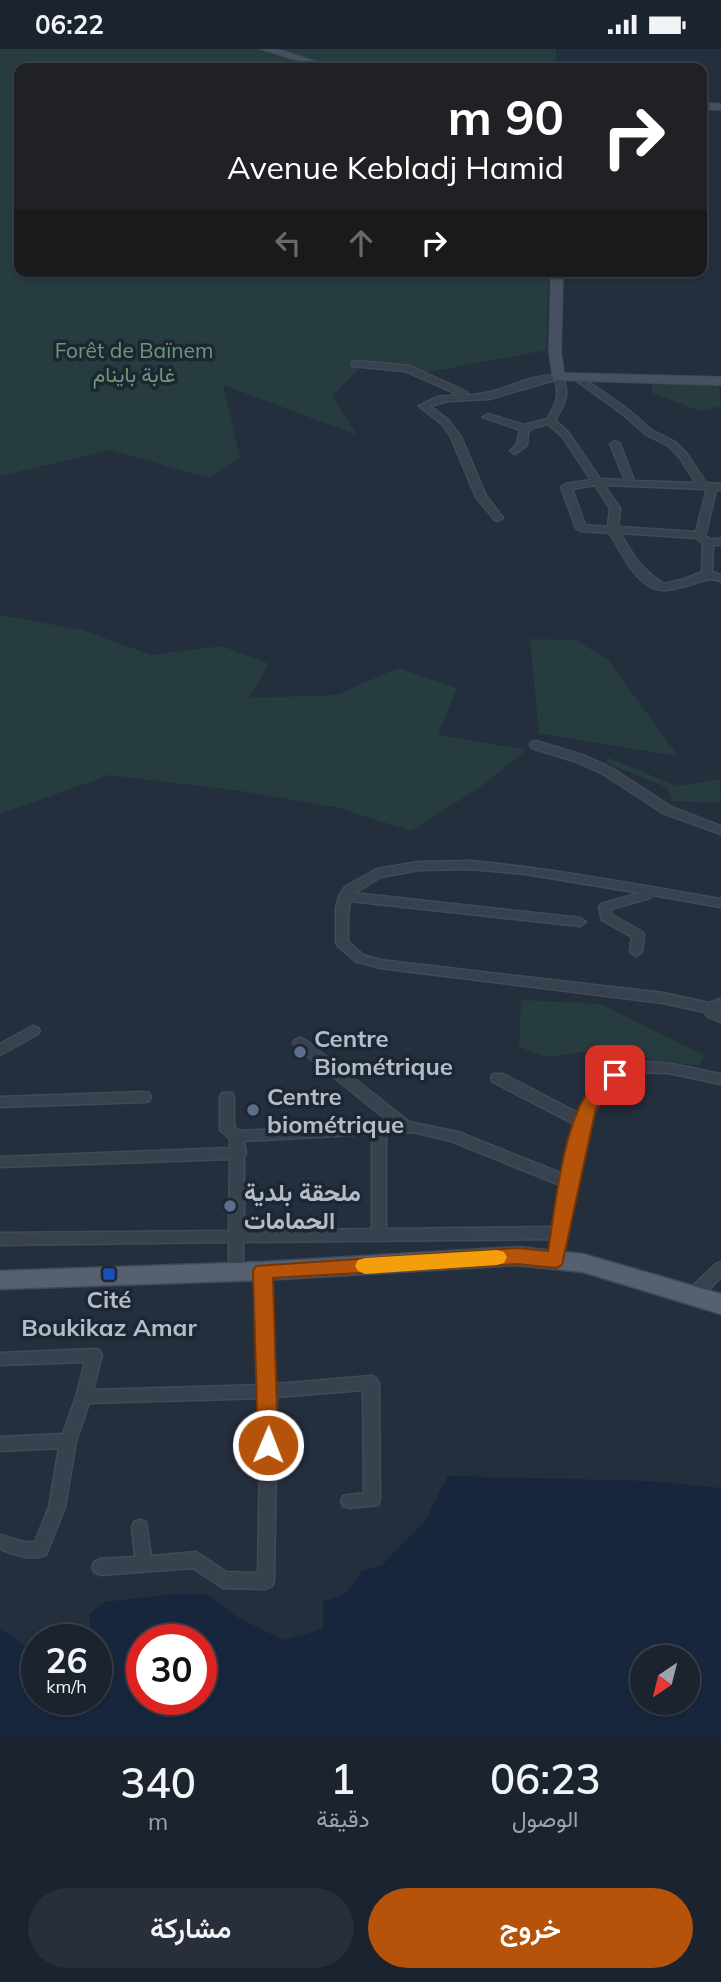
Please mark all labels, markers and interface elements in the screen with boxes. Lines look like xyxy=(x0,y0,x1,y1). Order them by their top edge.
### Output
text: 06:22 xyxy=(35,8,104,41)
text: 90 m xyxy=(448,86,564,147)
icon: right xyxy=(588,91,679,182)
text: Avenue Kebladj Hamid xyxy=(227,147,564,187)
icon: left xyxy=(269,224,307,262)
icon: ahead xyxy=(342,224,380,262)
icon: right xyxy=(415,224,453,262)
park label: Forêt de Baïnem غابة باينام xyxy=(55,337,213,389)
place label: Centre Biométrique xyxy=(314,1023,453,1081)
marker: Centre Biométrique xyxy=(292,1044,308,1060)
pin xyxy=(585,1045,645,1105)
icon: arrive xyxy=(596,1056,634,1094)
place label: Centre biométrique xyxy=(267,1081,404,1139)
marker: Centre biométrique xyxy=(245,1102,261,1118)
place label: ملحقة بلدية الحمامات xyxy=(244,1177,361,1235)
marker: ملحقة بلدية الحمامات xyxy=(222,1198,238,1214)
marker: Cité Boukikaz Amar xyxy=(101,1266,117,1282)
place label: Cité Boukikaz Amar xyxy=(21,1284,197,1342)
position arrow xyxy=(231,1408,305,1482)
speed limit sign: 30 xyxy=(126,1624,217,1715)
text: 26 xyxy=(45,1638,88,1682)
north arrow xyxy=(630,1645,700,1715)
map controls xyxy=(630,1645,700,1715)
text: km/h xyxy=(46,1675,87,1698)
text: 1 xyxy=(330,1752,356,1805)
text: 06:23 xyxy=(490,1752,601,1805)
text: 340 xyxy=(120,1756,196,1809)
text: دقيقة xyxy=(316,1804,370,1833)
text: الوصول xyxy=(512,1804,578,1833)
text: m xyxy=(148,1807,168,1836)
button: مشاركة xyxy=(28,1888,354,1968)
button: خروج xyxy=(368,1888,693,1968)

